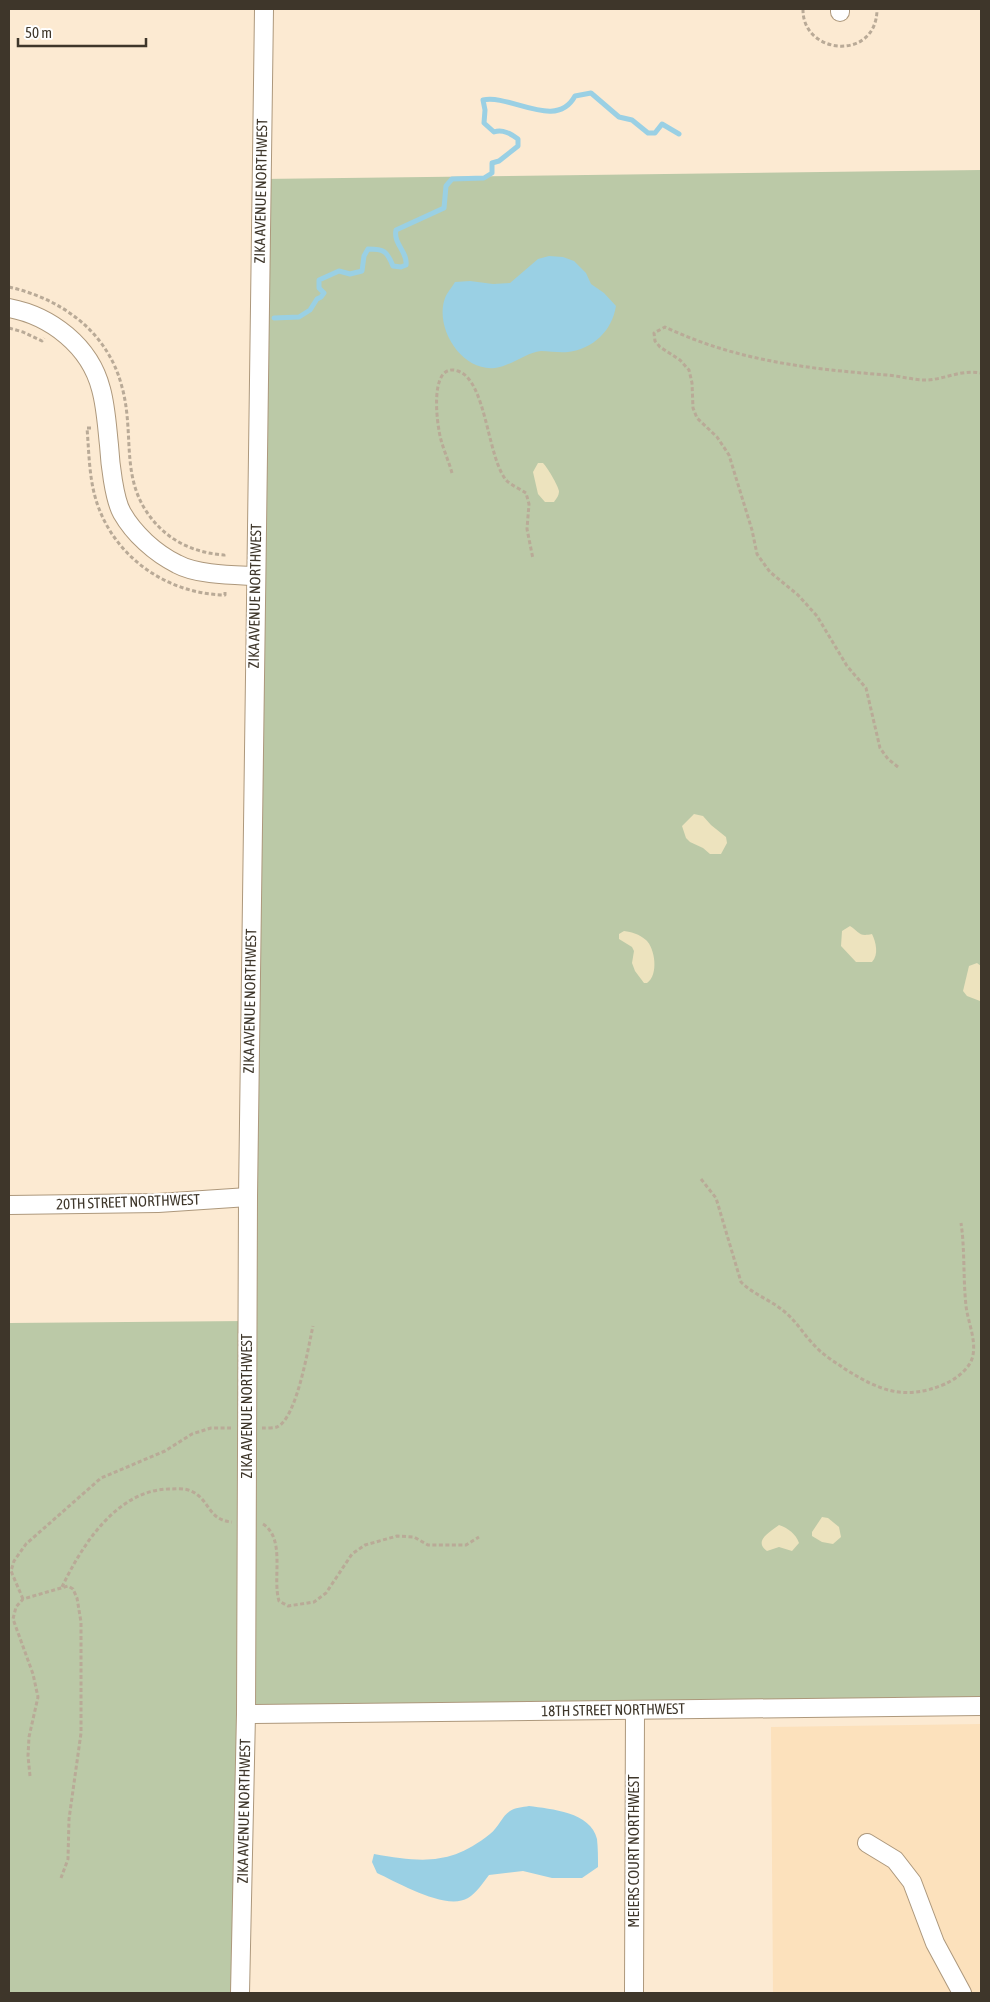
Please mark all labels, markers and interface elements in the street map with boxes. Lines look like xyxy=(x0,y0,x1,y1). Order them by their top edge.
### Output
scale bar xyxy=(18,15,145,47)
text: 50 m xyxy=(25,24,52,41)
street label: ZIKA AVENUE NORTHWEST xyxy=(251,118,270,264)
street label: ZIKA AVENUE NORTHWEST xyxy=(245,523,264,669)
street label: ZIKA AVENUE NORTHWEST xyxy=(240,928,259,1074)
street label: 20TH STREET NORTHWEST xyxy=(56,1190,201,1213)
street label: ZIKA AVENUE NORTHWEST xyxy=(238,1333,255,1478)
street label: 18TH STREET NORTHWEST xyxy=(541,1700,685,1719)
street label: ZIKA AVENUE NORTHWEST xyxy=(234,1738,253,1884)
street label: MEIERS COURT NORTHWEST xyxy=(625,1774,642,1928)

